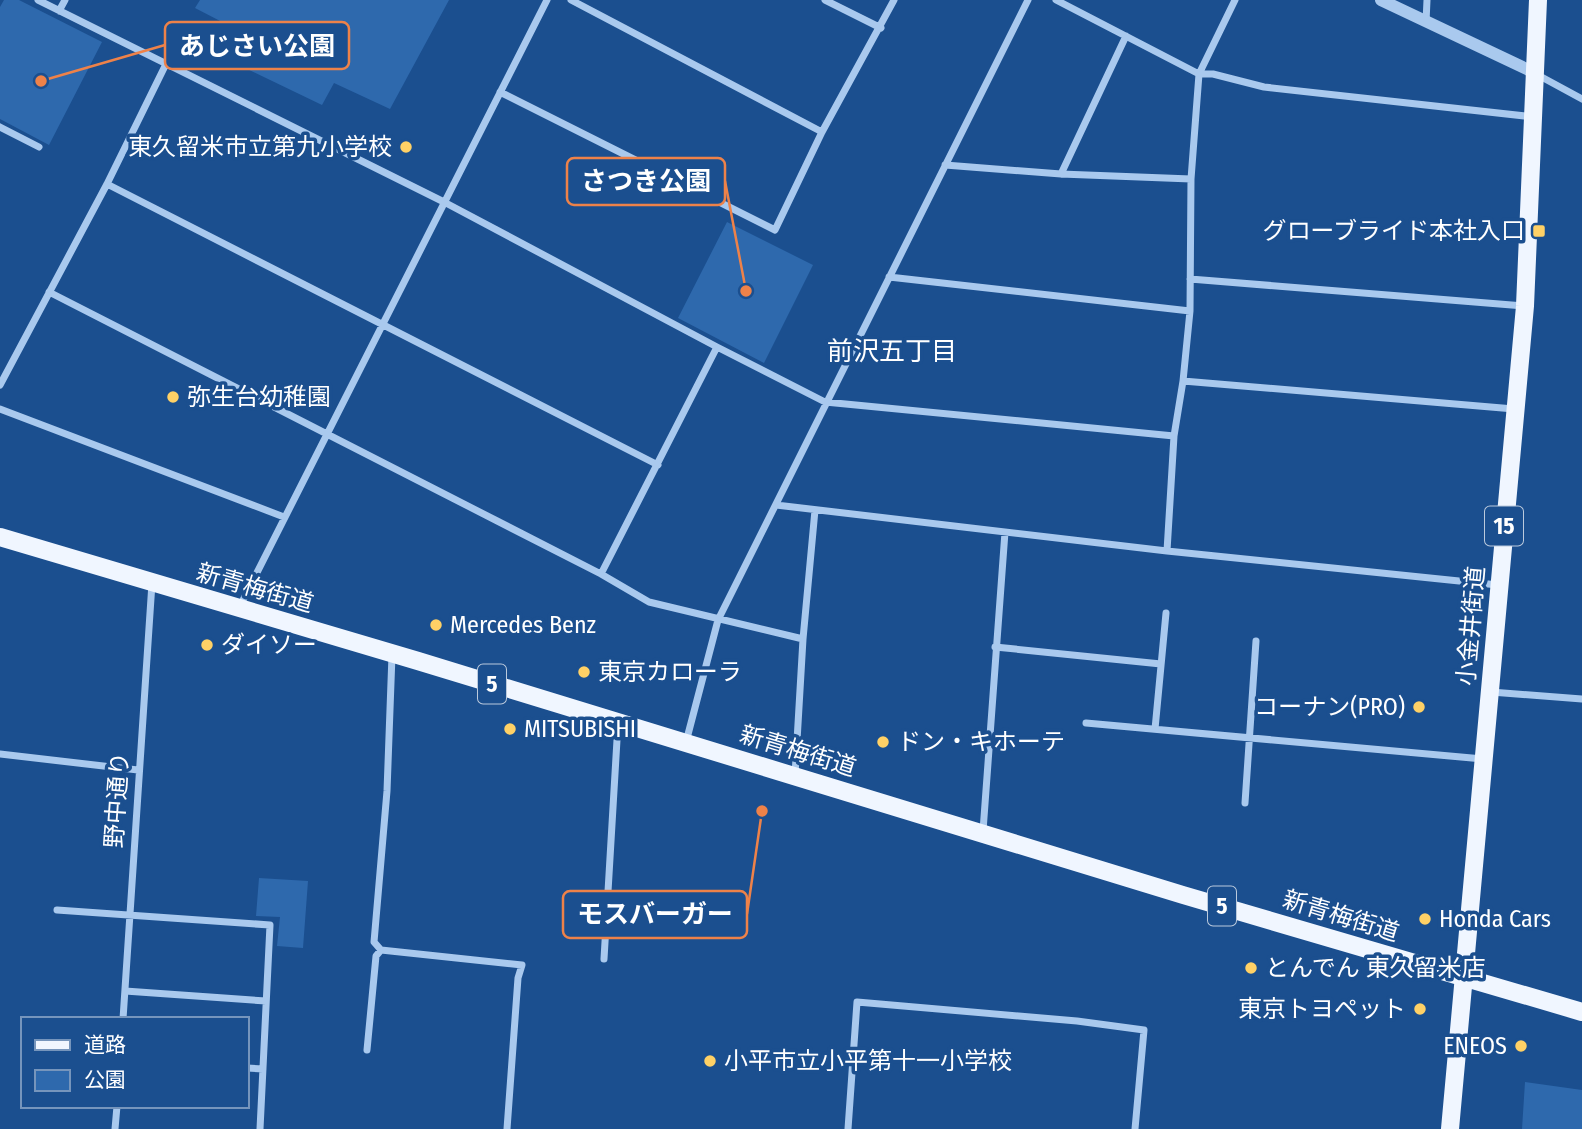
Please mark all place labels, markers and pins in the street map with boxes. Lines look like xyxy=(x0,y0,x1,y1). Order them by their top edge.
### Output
callout: あじさい公園 xyxy=(165,22,349,69)
place label: 東久留米市立第九小学校 xyxy=(128,133,392,161)
marker: 東久留米市立第九小学校 xyxy=(398,139,414,155)
callout: さつき公園 xyxy=(567,158,725,205)
place label: グローブライド本社入口 xyxy=(1262,217,1525,245)
marker: グローブライド本社入口 xyxy=(1531,223,1547,239)
place label: 弥生台幼稚園 xyxy=(187,383,331,411)
marker: 弥生台幼稚園 xyxy=(165,389,181,405)
place label: Mercedes Benz xyxy=(450,611,596,639)
marker: Mercedes Benz xyxy=(428,617,444,633)
place label: ダイソー xyxy=(221,631,317,659)
marker: ダイソー xyxy=(199,637,215,653)
place label: 東京カローラ xyxy=(598,658,742,686)
marker: 東京カローラ xyxy=(576,664,592,680)
place label: コーナン(PRO) xyxy=(1254,693,1405,721)
marker: コーナン(PRO) xyxy=(1411,699,1427,715)
place label: MITSUBISHI xyxy=(524,715,636,743)
marker: MITSUBISHI xyxy=(502,721,518,737)
place label: ドン・キホーテ xyxy=(897,728,1065,756)
marker: ドン・キホーテ xyxy=(875,734,891,750)
callout: モスバーガー xyxy=(563,891,747,938)
place label: Honda Cars xyxy=(1439,905,1551,933)
marker: Honda Cars xyxy=(1417,911,1433,927)
place label: とんでん 東久留米店 xyxy=(1265,954,1485,982)
marker: とんでん 東久留米店 xyxy=(1243,960,1259,976)
place label: 東京トヨペット xyxy=(1238,995,1406,1023)
marker: 東京トヨペット xyxy=(1412,1001,1428,1017)
place label: ENEOS xyxy=(1443,1032,1507,1060)
marker: ENEOS xyxy=(1513,1038,1529,1054)
place label: 小平市立小平第十一小学校 xyxy=(724,1047,1012,1075)
marker: 小平市立小平第十一小学校 xyxy=(702,1053,718,1069)

